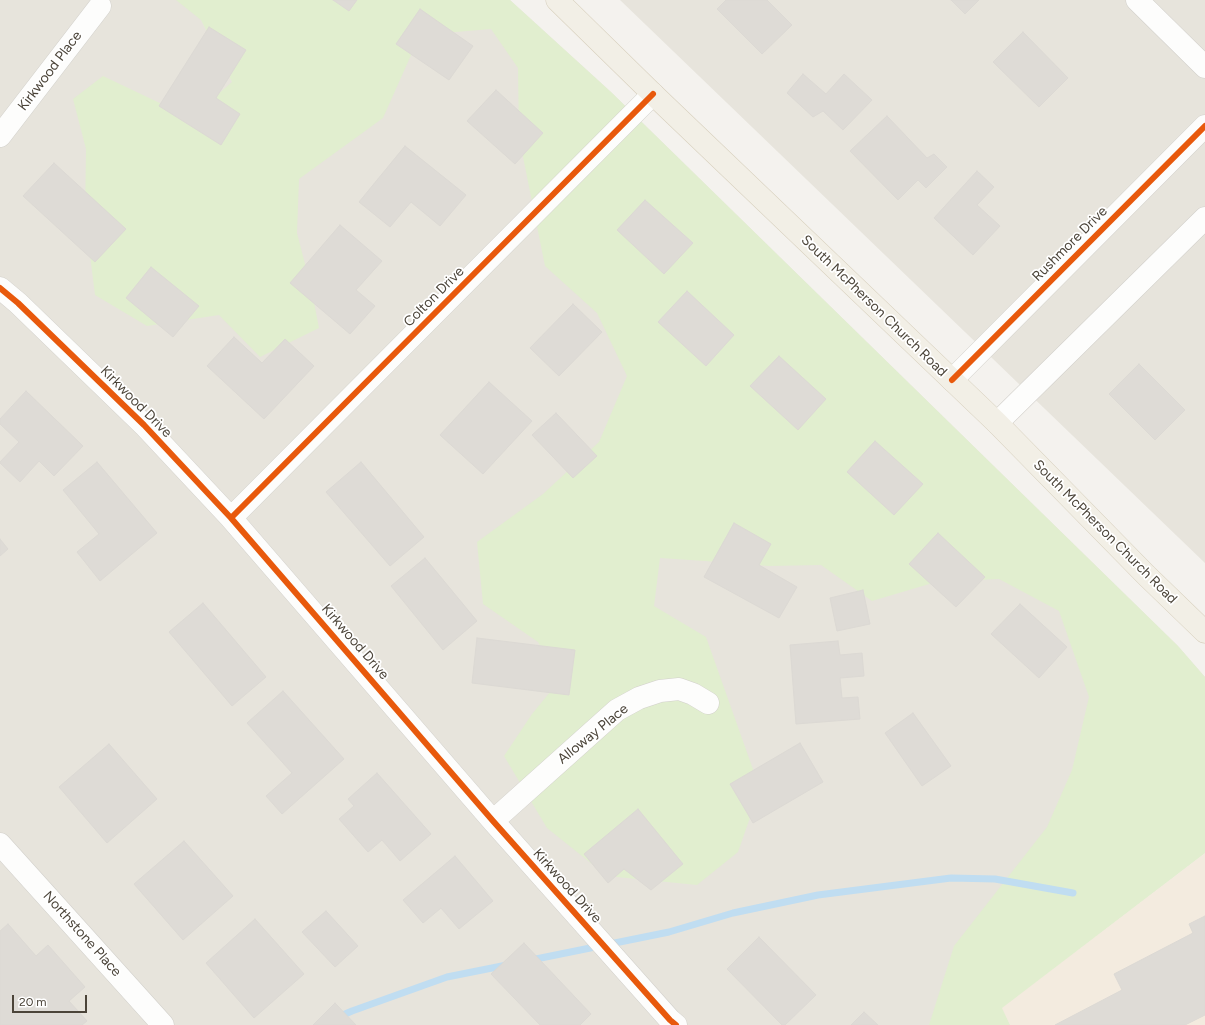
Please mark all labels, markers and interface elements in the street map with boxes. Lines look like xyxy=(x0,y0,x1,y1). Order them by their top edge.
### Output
street label: Kirkwood Place xyxy=(15,28,85,114)
street label: Rushmore Drive xyxy=(1029,203,1111,285)
street label: South McPherson Church Road xyxy=(798,232,950,380)
street label: Colton Drive xyxy=(400,263,468,331)
street label: Kirkwood Drive xyxy=(97,363,175,441)
street label: South McPherson Church Road xyxy=(1030,457,1180,607)
street label: Kirkwood Drive xyxy=(318,601,392,683)
street label: Alloway Place xyxy=(554,700,632,768)
street label: Kirkwood Drive xyxy=(529,845,605,927)
street label: Northstone Place xyxy=(39,888,125,980)
scale bar xyxy=(14,987,89,1013)
text: 20 m xyxy=(19,995,47,1009)

